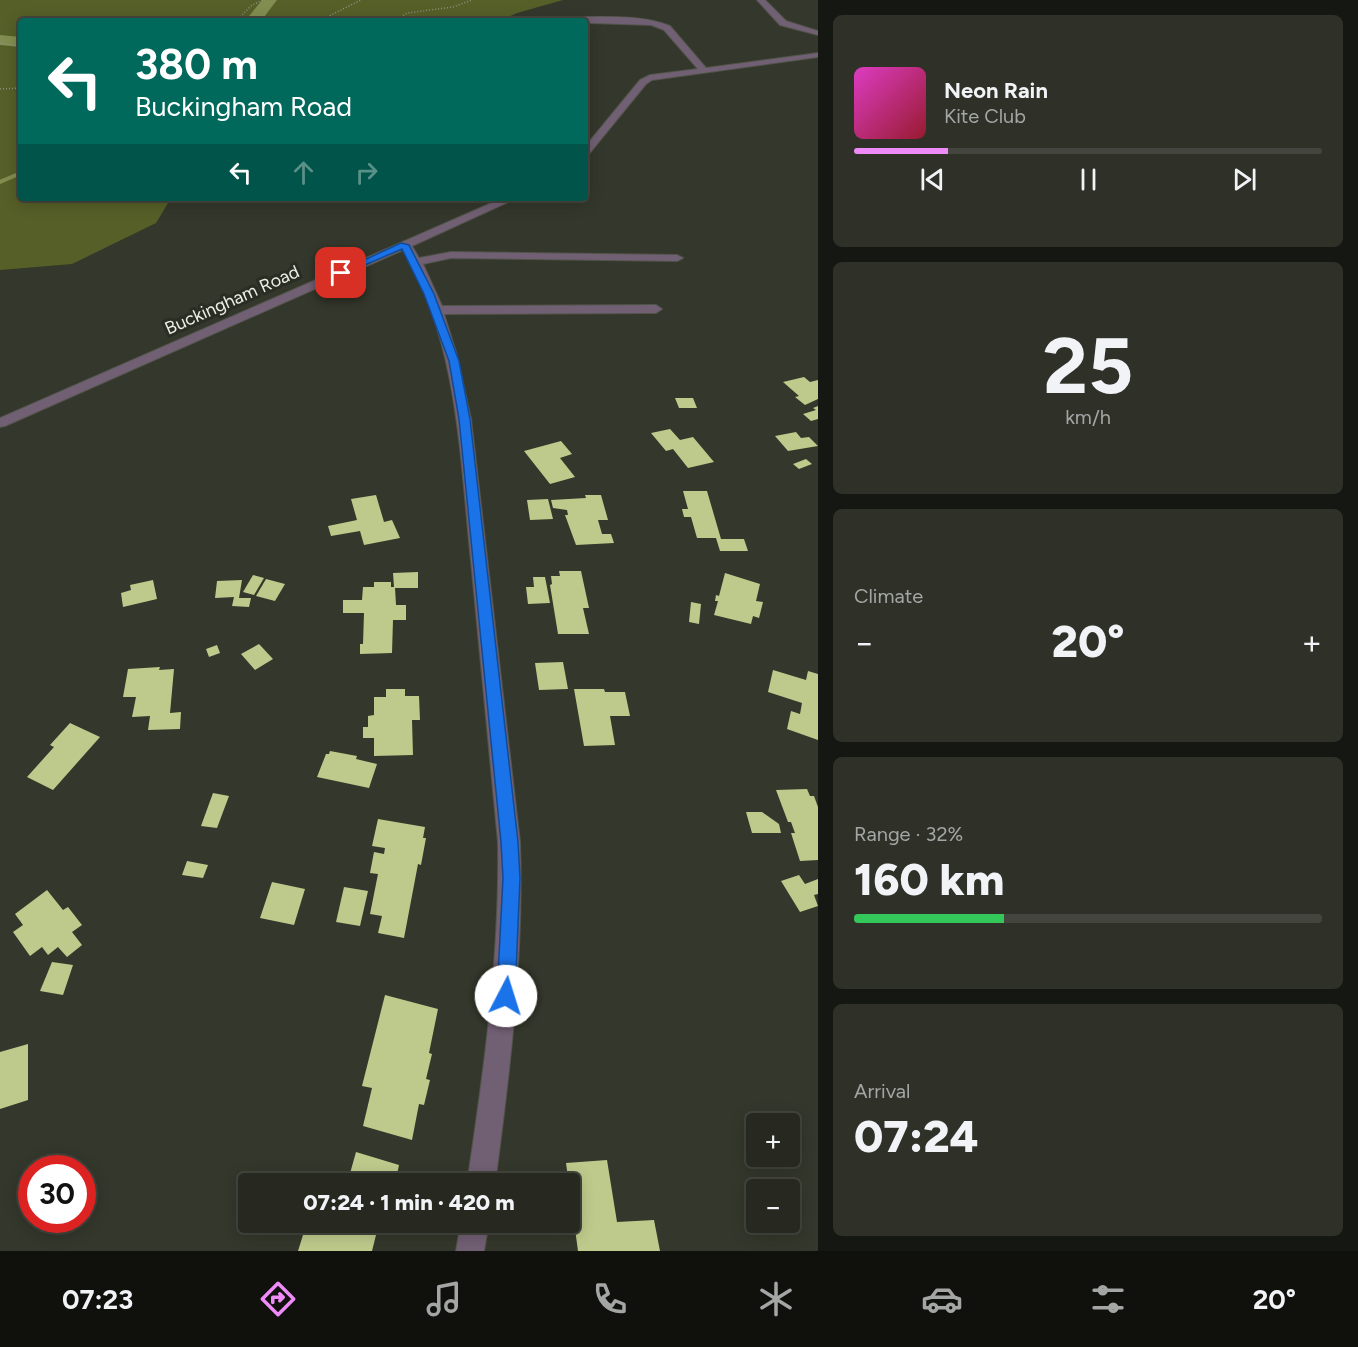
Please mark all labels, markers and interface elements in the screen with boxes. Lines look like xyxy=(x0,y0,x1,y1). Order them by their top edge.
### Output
text: 380 m xyxy=(135,39,258,90)
icon: left xyxy=(36,42,114,120)
text: Neon Rain xyxy=(944,77,1048,104)
text: Buckingham Road xyxy=(135,90,352,123)
text: Kite Club xyxy=(944,104,1026,128)
icon: left xyxy=(224,156,257,189)
icon: ahead xyxy=(287,156,320,189)
icon: right xyxy=(350,156,383,189)
icon: previous xyxy=(916,163,949,196)
icon: pause xyxy=(1072,163,1105,196)
icon: next xyxy=(1228,163,1261,196)
pin xyxy=(315,247,366,298)
icon: arrive xyxy=(324,256,357,289)
street label: Buckingham Road xyxy=(161,261,303,339)
text: 25 xyxy=(1043,319,1133,413)
text: km/h xyxy=(1065,405,1111,429)
text: Climate xyxy=(854,584,923,608)
text: 20° xyxy=(1051,614,1125,668)
text: − xyxy=(854,623,875,662)
text: + xyxy=(1301,623,1322,662)
text: Range · 32% xyxy=(854,822,963,846)
text: 160 km xyxy=(854,852,1004,906)
position arrow xyxy=(474,964,538,1028)
text: Arrival xyxy=(854,1079,910,1103)
text: 07:24 xyxy=(854,1109,979,1163)
map controls xyxy=(746,1113,800,1233)
button: + xyxy=(746,1113,800,1167)
speed limit sign: 30 xyxy=(18,1155,96,1233)
button: − xyxy=(746,1179,800,1233)
text: 07:24 · 1 min · 420 m xyxy=(303,1189,515,1216)
icon: directions xyxy=(257,1278,299,1320)
icon: music xyxy=(423,1278,465,1320)
icon: phone xyxy=(589,1278,631,1320)
icon: climate xyxy=(755,1278,797,1320)
icon: car xyxy=(921,1278,963,1320)
icon: filters xyxy=(1087,1278,1129,1320)
text: 07:23 xyxy=(62,1283,133,1316)
text: 20° xyxy=(1253,1283,1296,1316)

